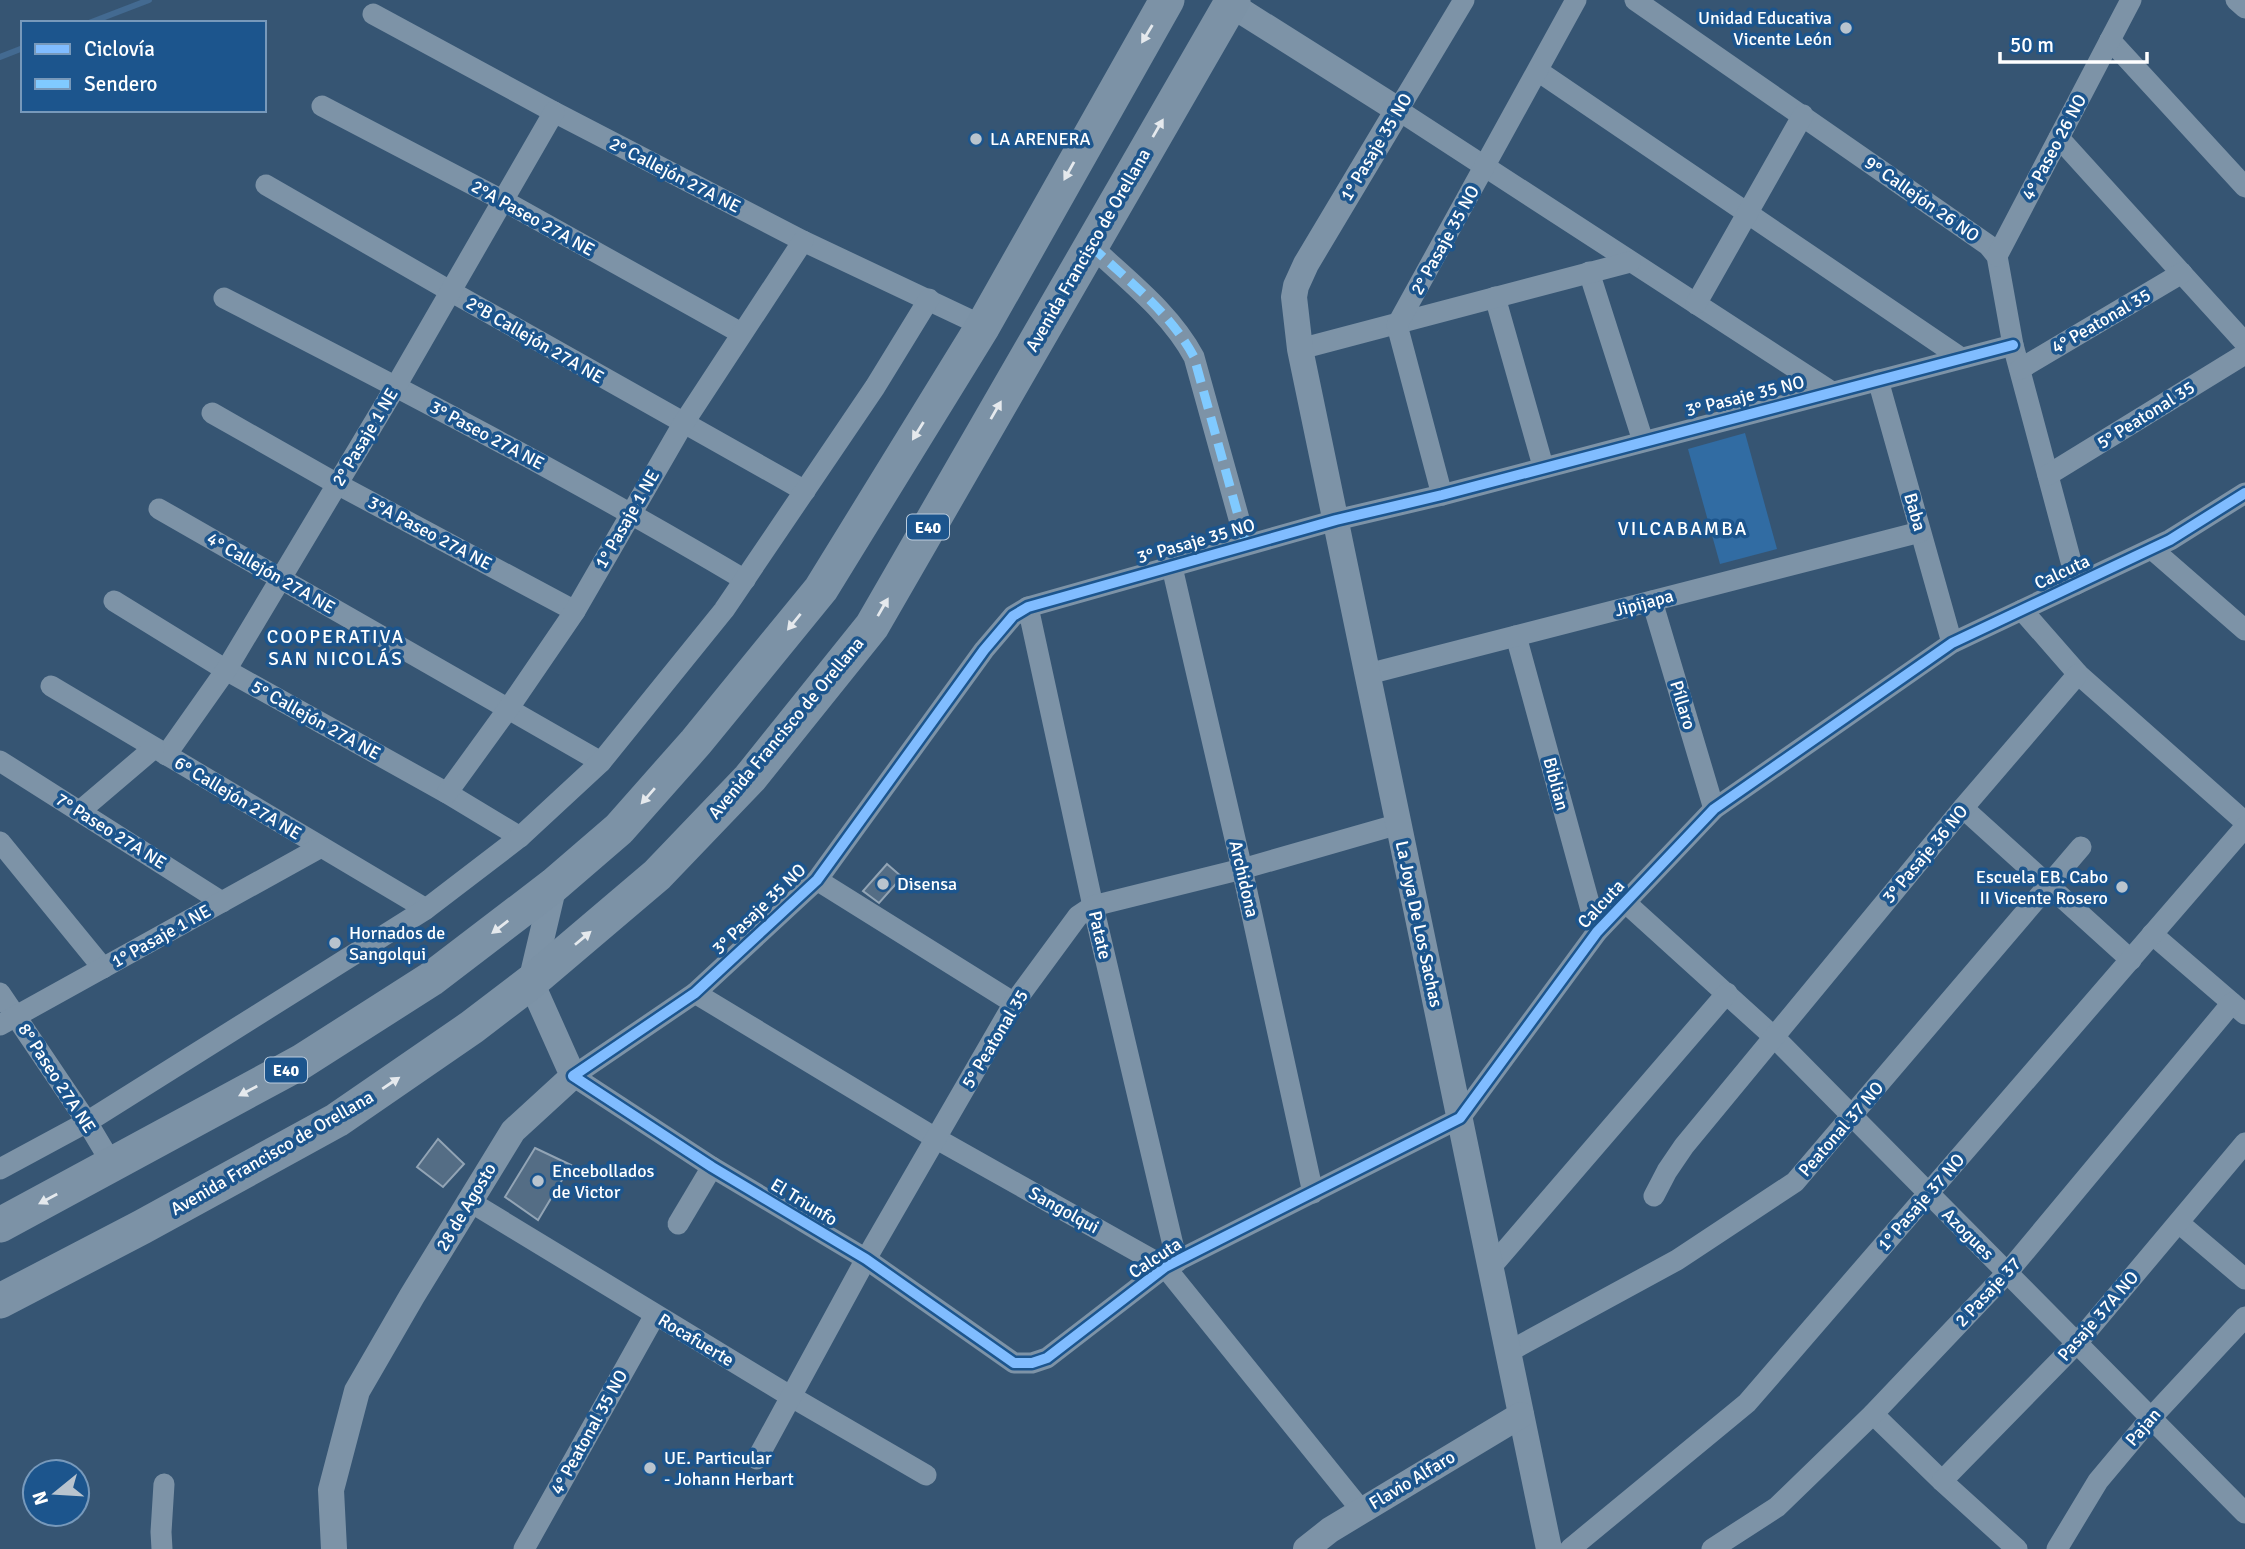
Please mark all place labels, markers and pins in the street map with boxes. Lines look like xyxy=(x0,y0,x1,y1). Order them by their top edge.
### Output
place label: Unidad Educativa Vicente León xyxy=(1698,7,1832,50)
marker: Unidad Educativa Vicente León xyxy=(1838,20,1854,36)
place label: LA ARENERA xyxy=(990,128,1090,150)
marker: LA ARENERA xyxy=(968,131,984,147)
place label: Escuela EB. Cabo II Vicente Rosero xyxy=(1976,866,2108,909)
place label: Disensa xyxy=(897,873,957,895)
marker: Disensa xyxy=(875,876,891,892)
marker: Escuela EB. Cabo II Vicente Rosero xyxy=(2114,879,2130,895)
place label: Hornados de Sangolqui xyxy=(349,922,445,965)
marker: Hornados de Sangolqui xyxy=(327,935,343,951)
place label: Encebollados de Victor xyxy=(552,1160,655,1203)
marker: Encebollados de Victor xyxy=(530,1173,546,1189)
place label: UE. Particular - Johann Herbart xyxy=(664,1447,794,1490)
marker: UE. Particular - Johann Herbart xyxy=(642,1460,658,1476)

